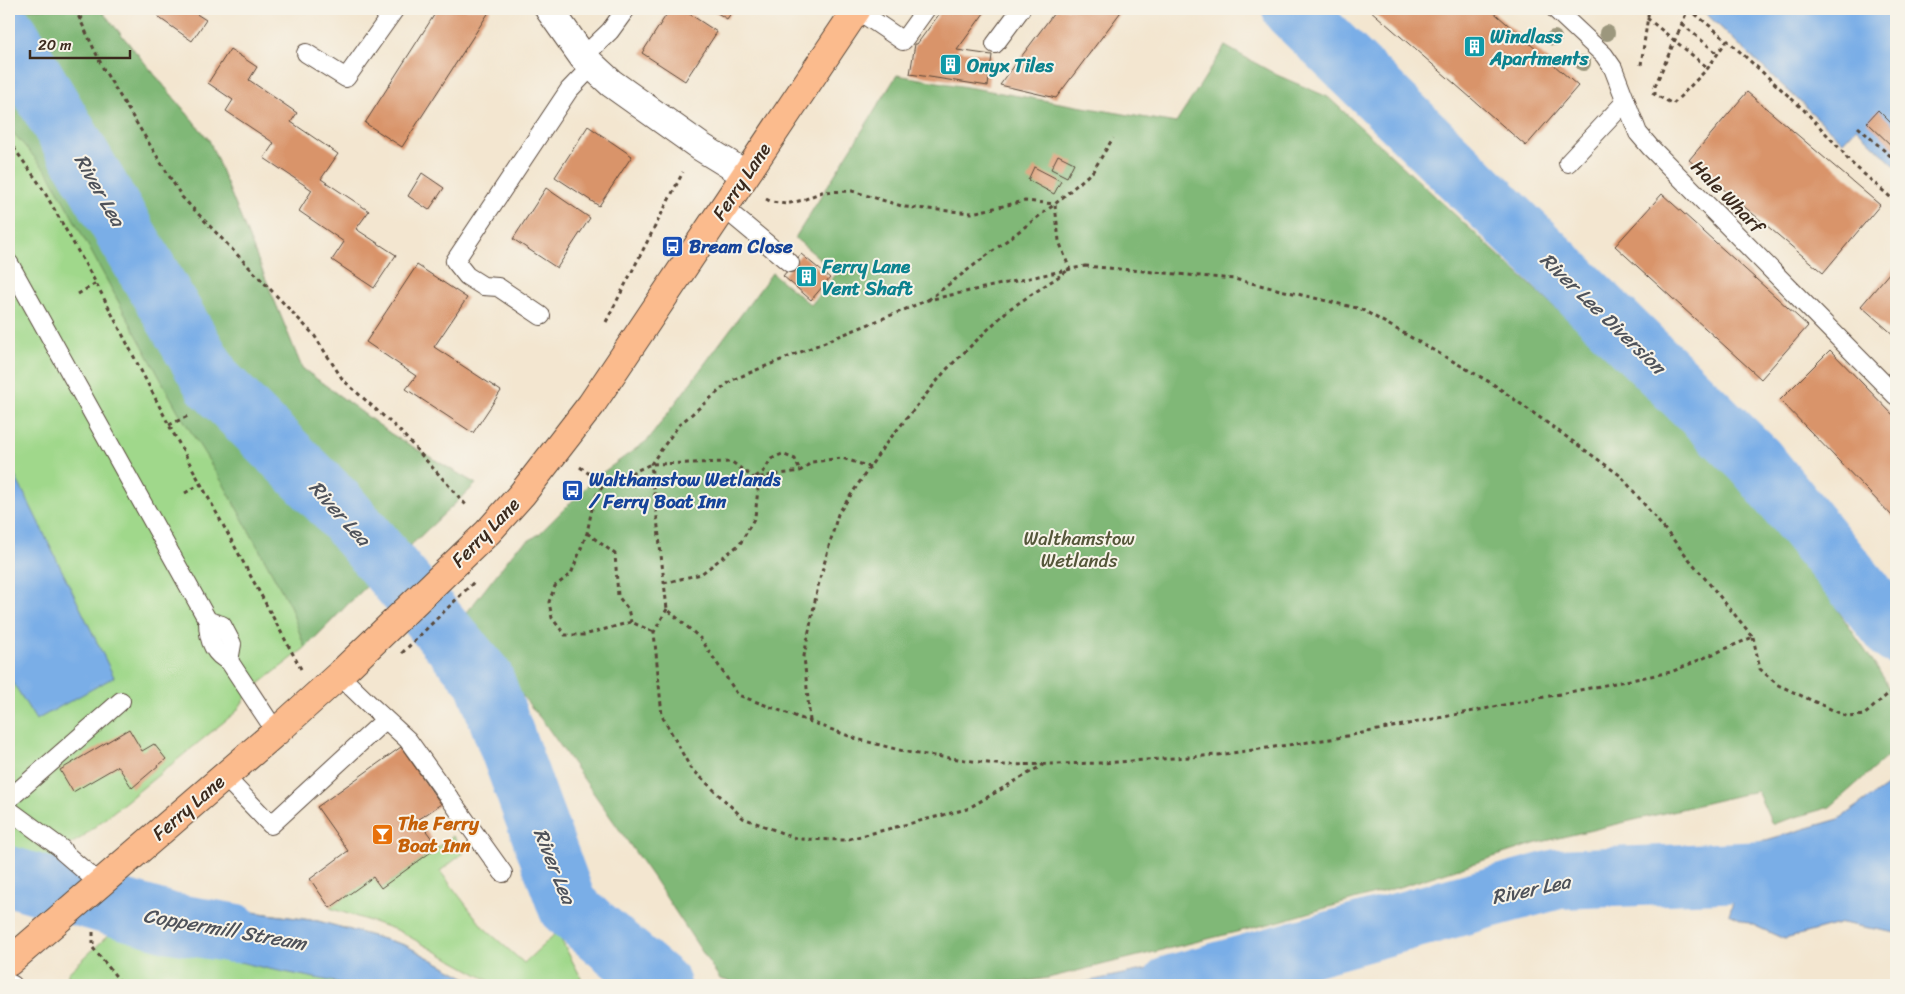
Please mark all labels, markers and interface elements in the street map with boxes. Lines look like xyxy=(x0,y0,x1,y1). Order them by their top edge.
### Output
place label: Windlass Apartments xyxy=(1489,20,1590,75)
scale bar xyxy=(30,28,130,60)
text: 20 m xyxy=(38,32,72,58)
building icon: Windlass Apartments xyxy=(1462,35,1486,59)
place label: Onyx Tiles xyxy=(967,49,1055,82)
building icon: Onyx Tiles xyxy=(939,53,963,77)
street label: Ferry Lane xyxy=(703,136,780,227)
water label: River Lea xyxy=(65,147,136,235)
street label: Hale Wharf xyxy=(1683,152,1774,243)
place label: Bream Close xyxy=(689,230,793,263)
bus stop icon: Bream Close xyxy=(661,234,685,258)
water label: River Lee Diversion xyxy=(1531,244,1675,385)
place label: Ferry Lane Vent Shaft xyxy=(821,250,913,305)
building icon: Ferry Lane Vent Shaft xyxy=(794,265,818,289)
place label: Walthamstow Wetlands / Ferry Boat Inn xyxy=(588,463,782,518)
water label: River Lea xyxy=(300,472,381,556)
bus stop icon: Walthamstow Wetlands / Ferry Boat Inn xyxy=(561,478,585,502)
street label: Ferry Lane xyxy=(443,489,528,575)
park label: Walthamstow Wetlands xyxy=(1024,522,1135,577)
street label: Ferry Lane xyxy=(144,766,232,849)
place label: The Ferry Boat Inn xyxy=(398,807,480,862)
bar icon: The Ferry Boat Inn xyxy=(370,822,394,846)
water label: River Lea xyxy=(523,823,586,911)
water label: River Lea xyxy=(1489,864,1576,915)
water label: Coppermill Stream xyxy=(141,898,311,961)

